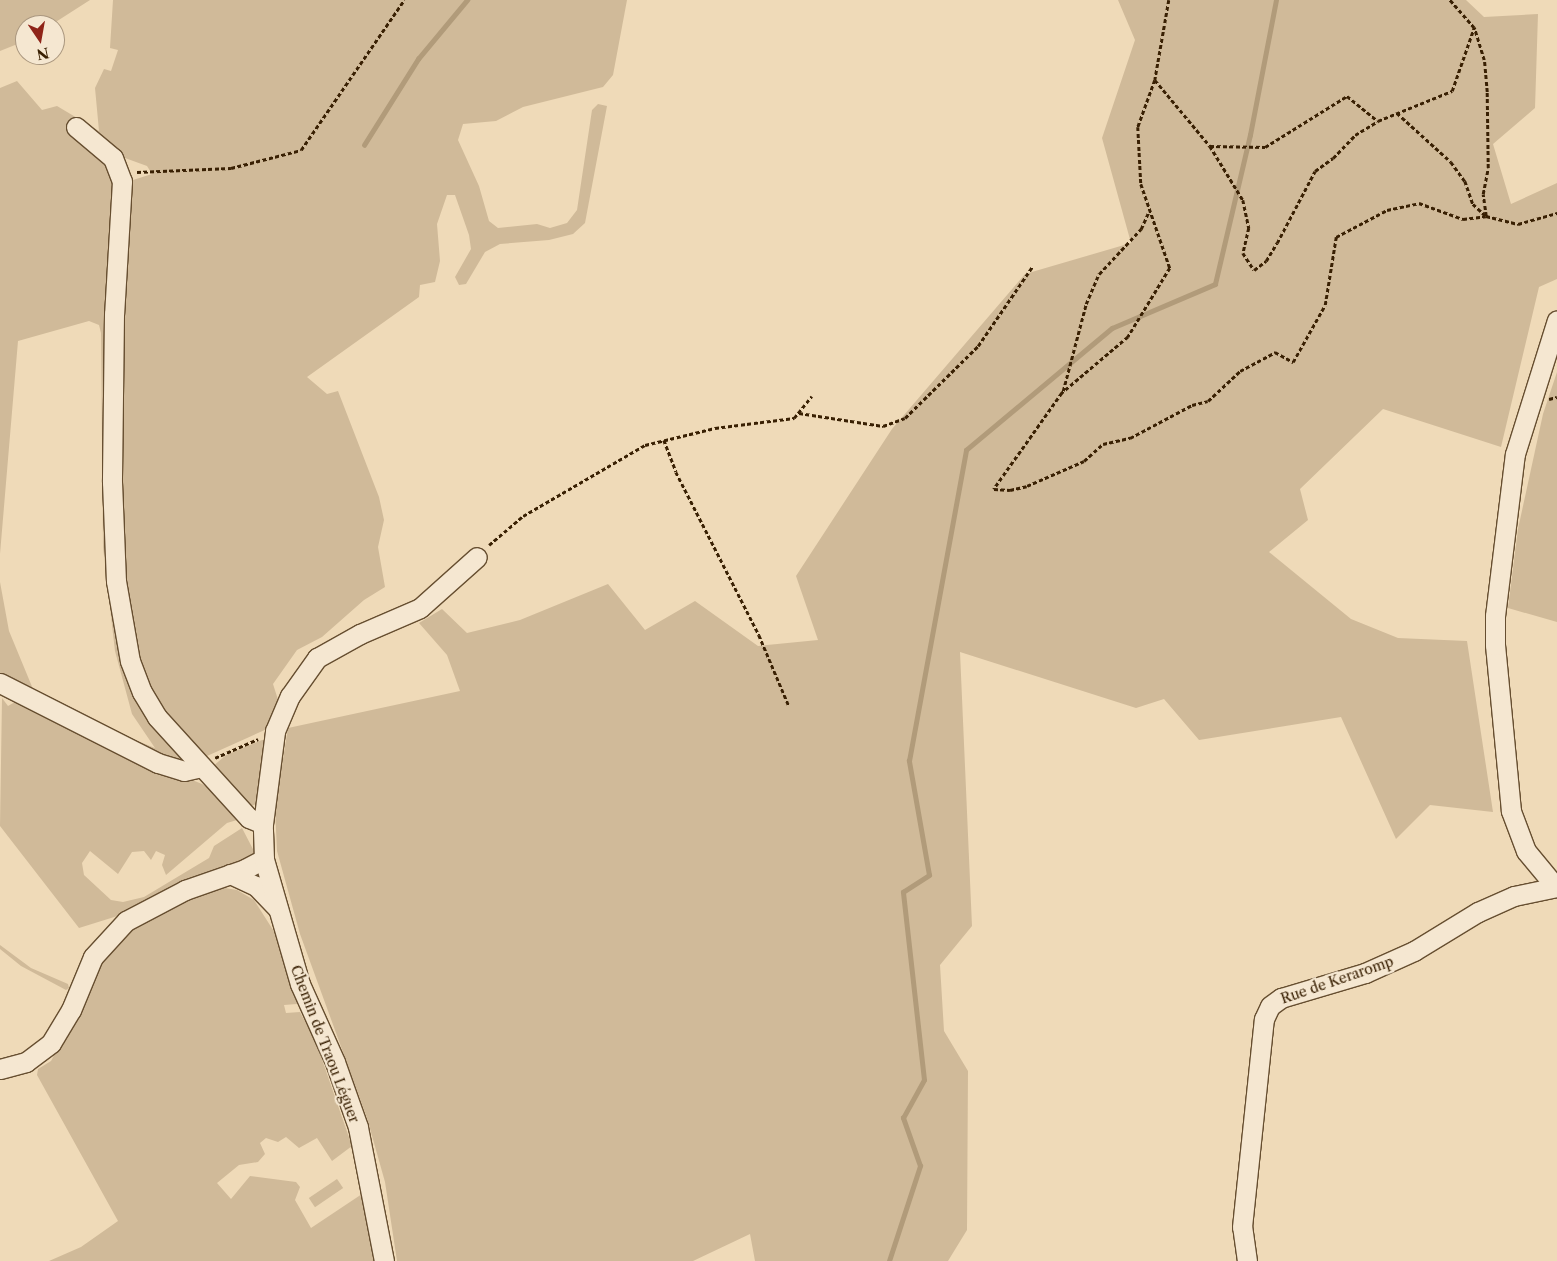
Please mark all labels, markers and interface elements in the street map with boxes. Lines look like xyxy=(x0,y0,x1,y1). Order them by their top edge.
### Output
north arrow xyxy=(15,15,65,65)
text: N xyxy=(35,44,51,64)
street label: Rue de Keraromp xyxy=(1278,953,1396,1007)
street label: Chemin de Traou Léguer xyxy=(287,963,363,1125)

